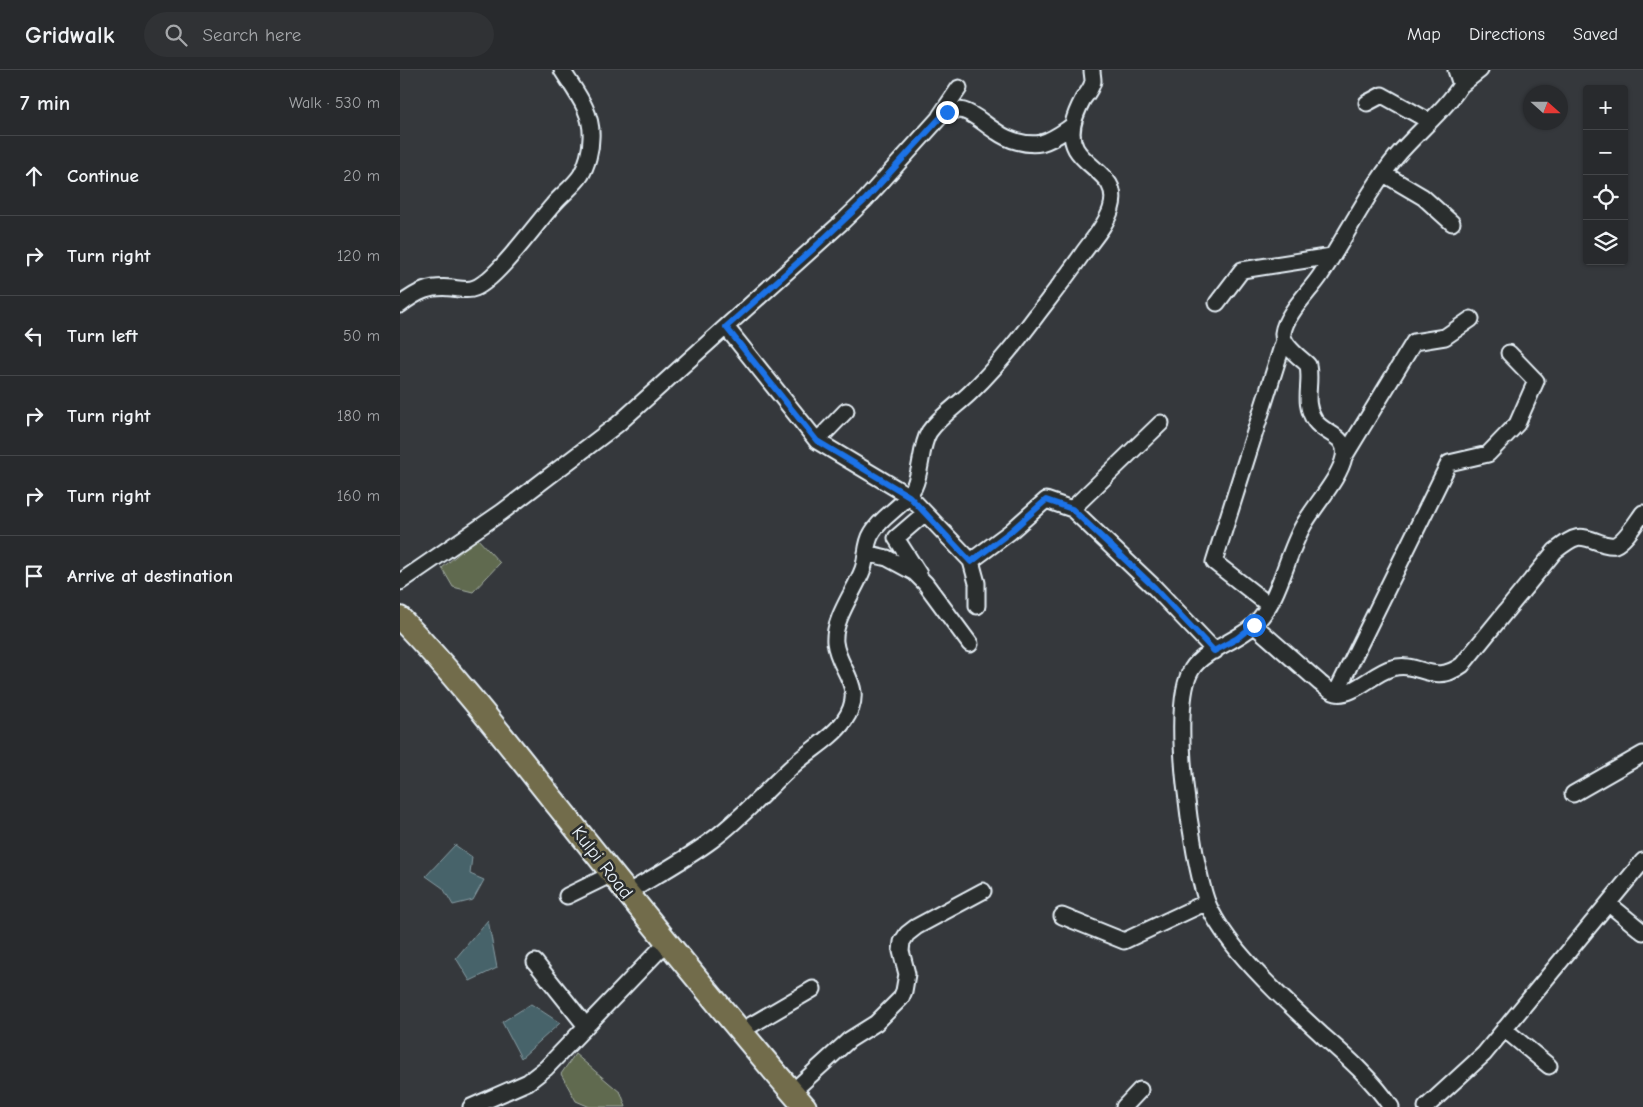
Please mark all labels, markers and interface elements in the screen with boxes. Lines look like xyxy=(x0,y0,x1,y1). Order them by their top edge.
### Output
search box xyxy=(144,12,494,57)
text: Gridwalk xyxy=(25,21,114,49)
icon: search xyxy=(162,21,190,49)
text: Search here xyxy=(202,24,301,46)
text: Map xyxy=(1407,24,1441,45)
text: Directions xyxy=(1469,24,1545,45)
text: Saved xyxy=(1573,24,1618,45)
north arrow xyxy=(1523,85,1568,130)
map controls xyxy=(1583,85,1628,265)
button: + xyxy=(1583,85,1628,130)
text: 7 min xyxy=(20,91,70,115)
text: Walk · 530 m xyxy=(289,94,380,112)
route end xyxy=(936,101,959,124)
button: − xyxy=(1583,130,1628,175)
icon: ahead xyxy=(20,162,48,190)
text: Continue xyxy=(67,165,139,187)
text: 20 m xyxy=(343,167,380,185)
button: locate xyxy=(1583,175,1628,220)
button: layers xyxy=(1583,220,1628,265)
icon: right xyxy=(20,242,48,270)
text: Turn right xyxy=(67,245,151,267)
text: 120 m xyxy=(337,247,380,265)
icon: left xyxy=(20,322,48,350)
text: Turn left xyxy=(67,325,138,347)
text: 50 m xyxy=(343,327,380,345)
icon: right xyxy=(20,402,48,430)
text: Turn right xyxy=(67,405,151,427)
text: 180 m xyxy=(337,407,380,425)
icon: right xyxy=(20,482,48,510)
text: Turn right xyxy=(67,485,151,507)
text: 160 m xyxy=(337,487,380,505)
icon: arrive xyxy=(20,562,48,590)
text: Arrive at destination xyxy=(67,565,233,587)
route start xyxy=(1243,614,1266,637)
street label: Kulpi Road xyxy=(567,822,637,903)

